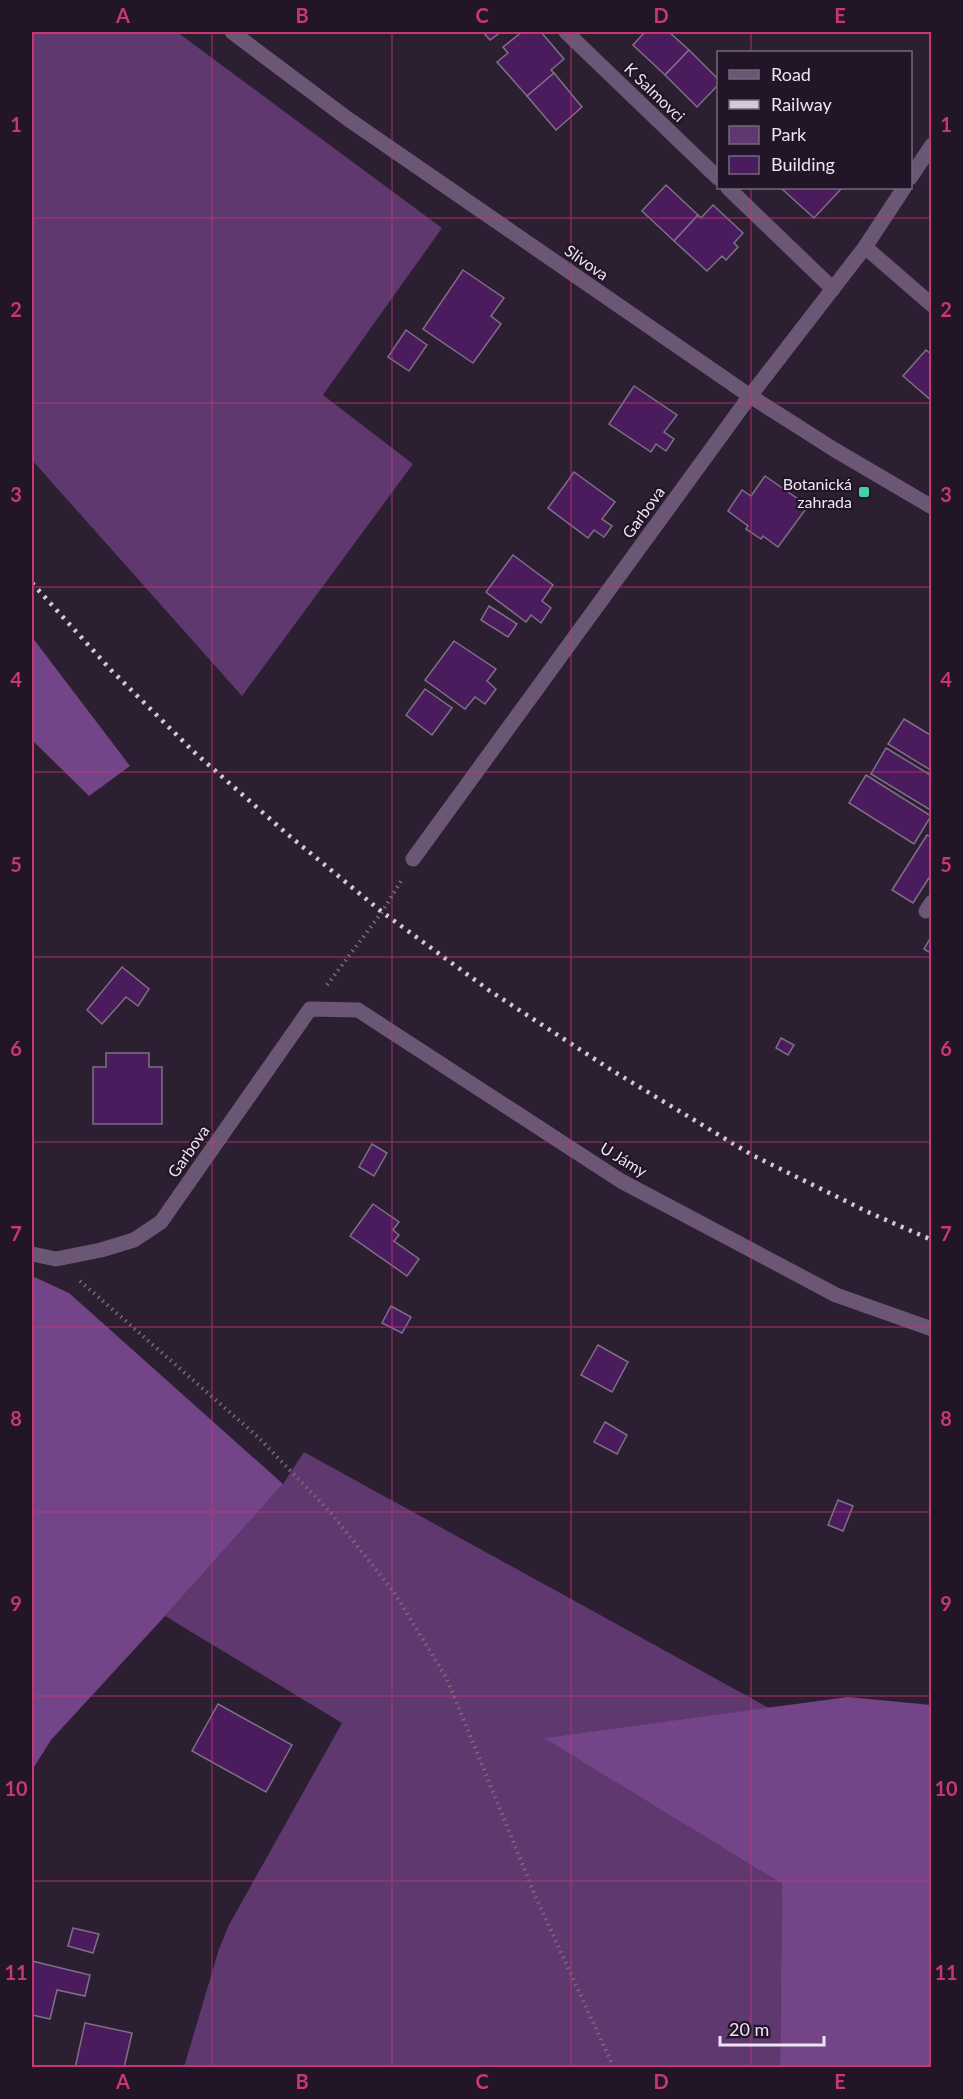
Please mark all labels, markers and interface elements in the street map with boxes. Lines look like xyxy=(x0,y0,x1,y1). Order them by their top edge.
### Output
text: A xyxy=(115,3,130,27)
text: B xyxy=(295,3,309,27)
text: C xyxy=(475,3,489,27)
text: D xyxy=(653,3,669,27)
text: E xyxy=(834,3,846,27)
legend xyxy=(717,51,912,189)
street label: K Salmovci xyxy=(621,59,689,125)
text: Road xyxy=(771,63,811,85)
text: Railway xyxy=(771,93,832,115)
text: 1 xyxy=(10,112,22,136)
text: 1 xyxy=(940,112,952,136)
text: Park xyxy=(771,123,807,145)
text: Building xyxy=(771,153,835,175)
street label: Slívova xyxy=(561,240,613,284)
text: 2 xyxy=(10,297,22,321)
text: 2 xyxy=(940,297,952,321)
place label: Botanická zahrada xyxy=(783,474,852,511)
text: 3 xyxy=(10,482,22,506)
street label: Garbova xyxy=(618,482,668,542)
text: 3 xyxy=(940,482,952,506)
marker: Botanická zahrada xyxy=(857,485,871,499)
text: 4 xyxy=(10,667,22,691)
text: 4 xyxy=(940,667,952,691)
text: 5 xyxy=(10,852,22,876)
text: 5 xyxy=(940,852,952,876)
text: 6 xyxy=(10,1036,22,1060)
text: 6 xyxy=(940,1036,952,1060)
street label: Garbova xyxy=(163,1121,213,1181)
street label: U Jámy xyxy=(597,1138,651,1181)
text: 7 xyxy=(10,1221,22,1245)
text: 7 xyxy=(940,1221,952,1245)
text: 8 xyxy=(10,1406,22,1430)
text: 8 xyxy=(940,1406,952,1430)
text: 9 xyxy=(10,1591,22,1615)
text: 9 xyxy=(940,1591,952,1615)
text: 10 xyxy=(4,1776,28,1800)
text: 10 xyxy=(934,1776,958,1800)
text: 11 xyxy=(4,1960,28,1984)
text: 11 xyxy=(934,1960,958,1984)
scale bar xyxy=(720,2009,824,2047)
text: 20 m xyxy=(729,2018,769,2040)
text: A xyxy=(115,2069,130,2093)
text: B xyxy=(295,2069,309,2093)
text: C xyxy=(475,2069,489,2093)
text: D xyxy=(653,2069,669,2093)
text: E xyxy=(834,2069,846,2093)

